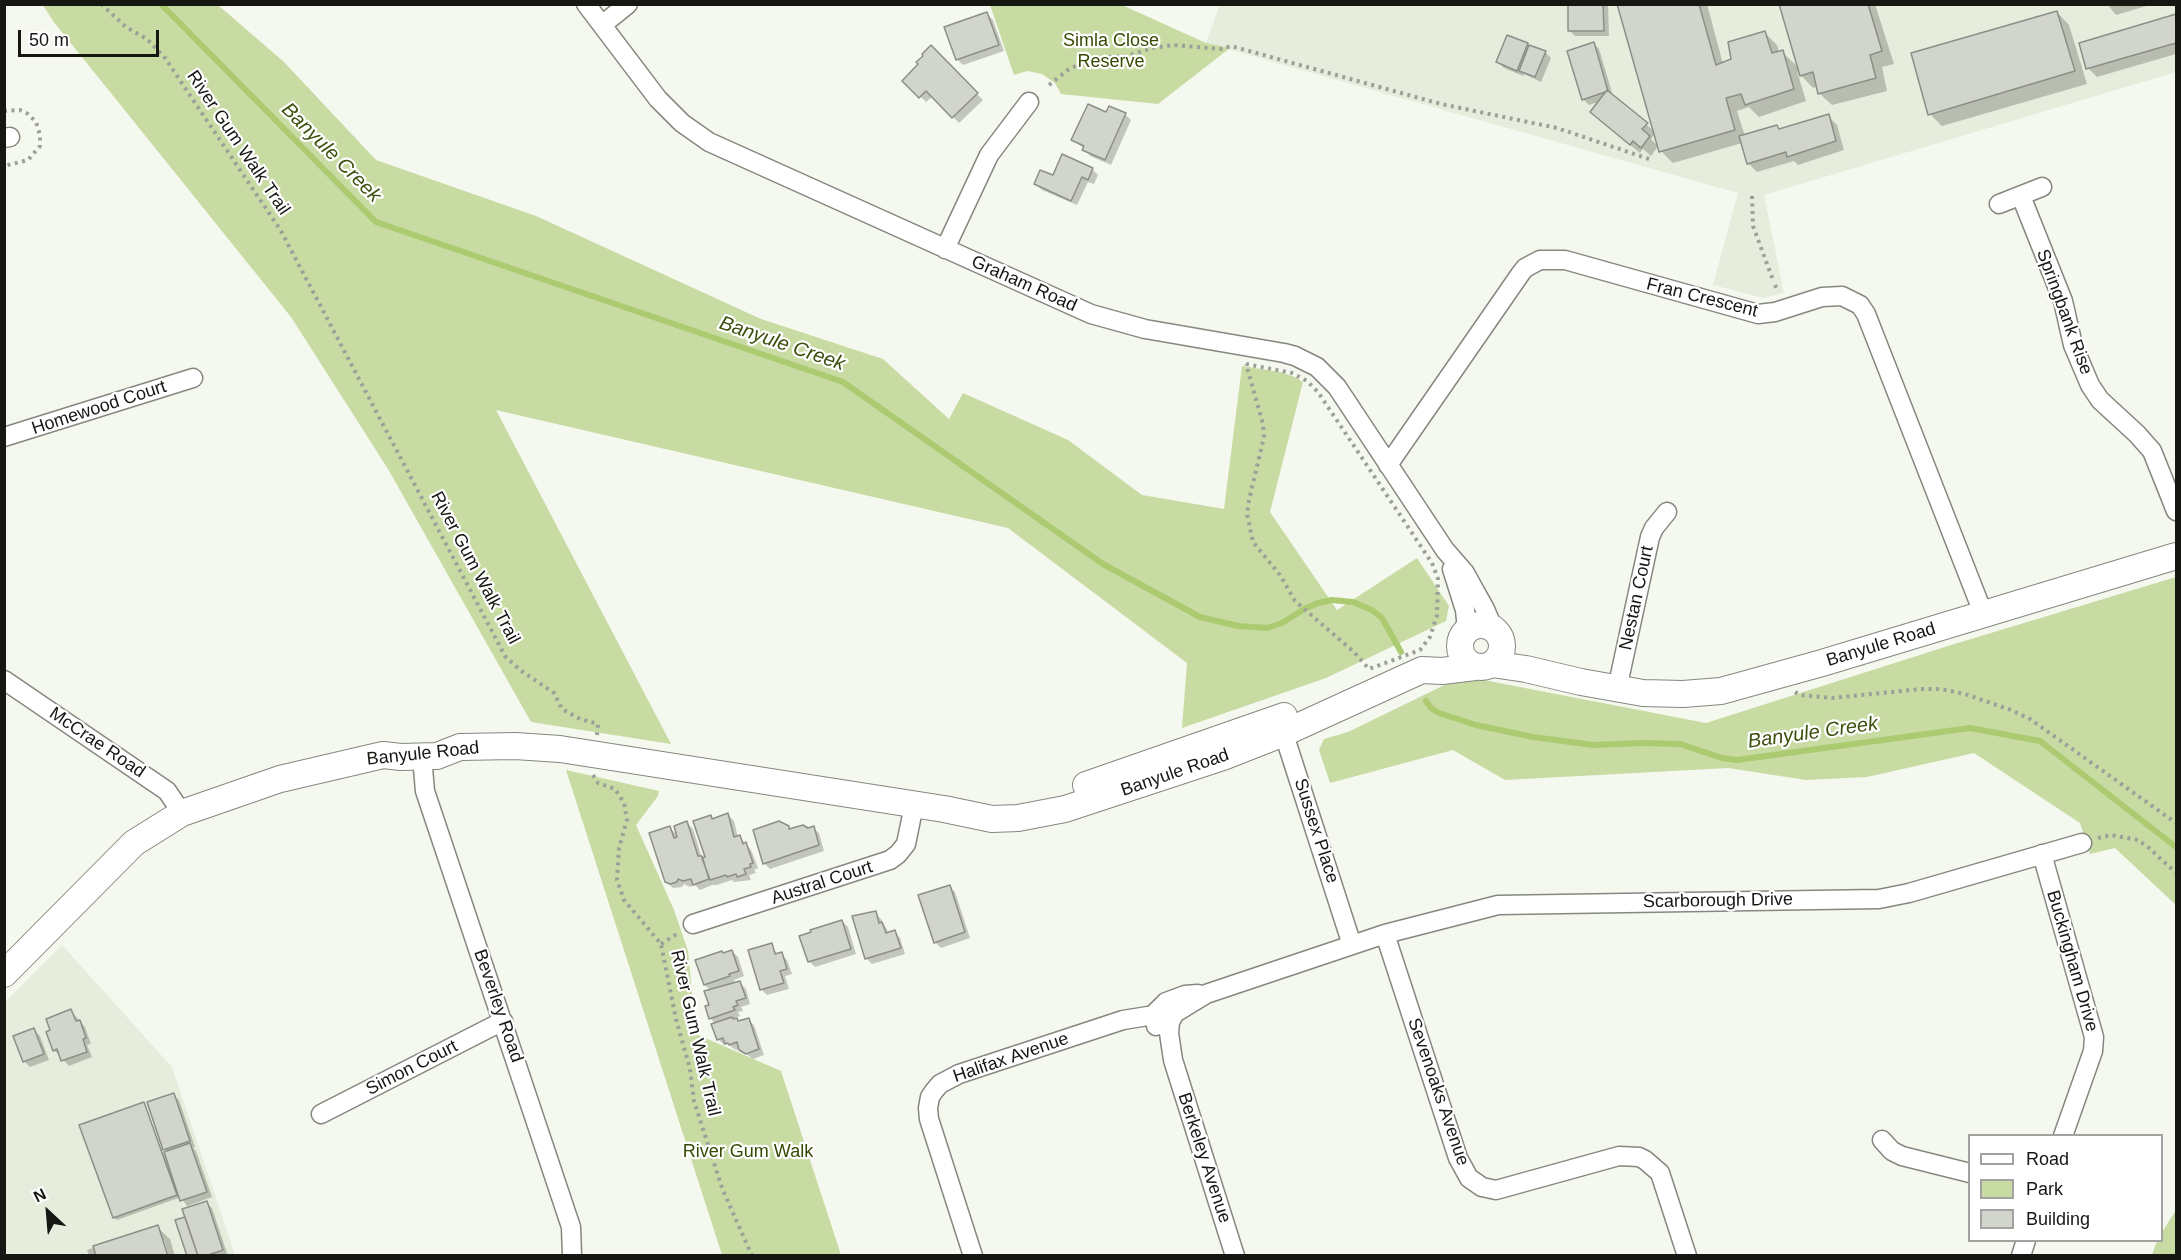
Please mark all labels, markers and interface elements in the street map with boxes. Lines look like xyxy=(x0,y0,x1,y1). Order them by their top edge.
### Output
scale bar xyxy=(21,18,162,56)
text: 50 m xyxy=(29,30,69,50)
park label: Simla Close Reserve xyxy=(1063,30,1159,72)
street label: River Gum Walk Trail xyxy=(182,67,294,219)
water label: Banyule Creek xyxy=(276,98,386,208)
street label: Springbank Rise xyxy=(2031,246,2097,378)
street label: Graham Road xyxy=(968,251,1080,317)
street label: Fran Crescent xyxy=(1644,274,1760,322)
water label: Banyule Creek xyxy=(716,311,848,377)
street label: Homewood Court xyxy=(29,376,169,440)
street label: River Gum Walk Trail xyxy=(426,488,524,648)
street label: Nestan Court xyxy=(1615,544,1659,652)
street label: Banyule Road xyxy=(1824,618,1938,672)
street label: McCrae Road xyxy=(45,703,149,783)
water label: Banyule Creek xyxy=(1746,712,1880,754)
street label: Banyule Road xyxy=(366,737,480,771)
street label: Banyule Road xyxy=(1118,744,1232,802)
street label: Sussex Place xyxy=(1289,776,1343,886)
street label: Austral Court xyxy=(769,856,875,910)
street label: Buckingham Drive xyxy=(2041,888,2103,1034)
street label: Scarborough Drive xyxy=(1643,889,1793,913)
street label: Beverley Road xyxy=(469,947,527,1065)
street label: River Gum Walk Trail xyxy=(665,948,725,1118)
street label: Sevenoaks Avenue xyxy=(1403,1015,1473,1169)
street label: Halifax Avenue xyxy=(950,1028,1072,1088)
street label: Simon Court xyxy=(363,1036,461,1100)
street label: Berkeley Avenue xyxy=(1173,1090,1235,1226)
legend xyxy=(1968,1134,2163,1242)
park label: River Gum Walk xyxy=(683,1141,813,1163)
text: Road xyxy=(2026,1149,2069,1169)
text: Park xyxy=(2026,1179,2063,1199)
north arrow xyxy=(18,1182,78,1242)
text: N xyxy=(31,1185,49,1206)
text: Building xyxy=(2026,1209,2090,1229)

